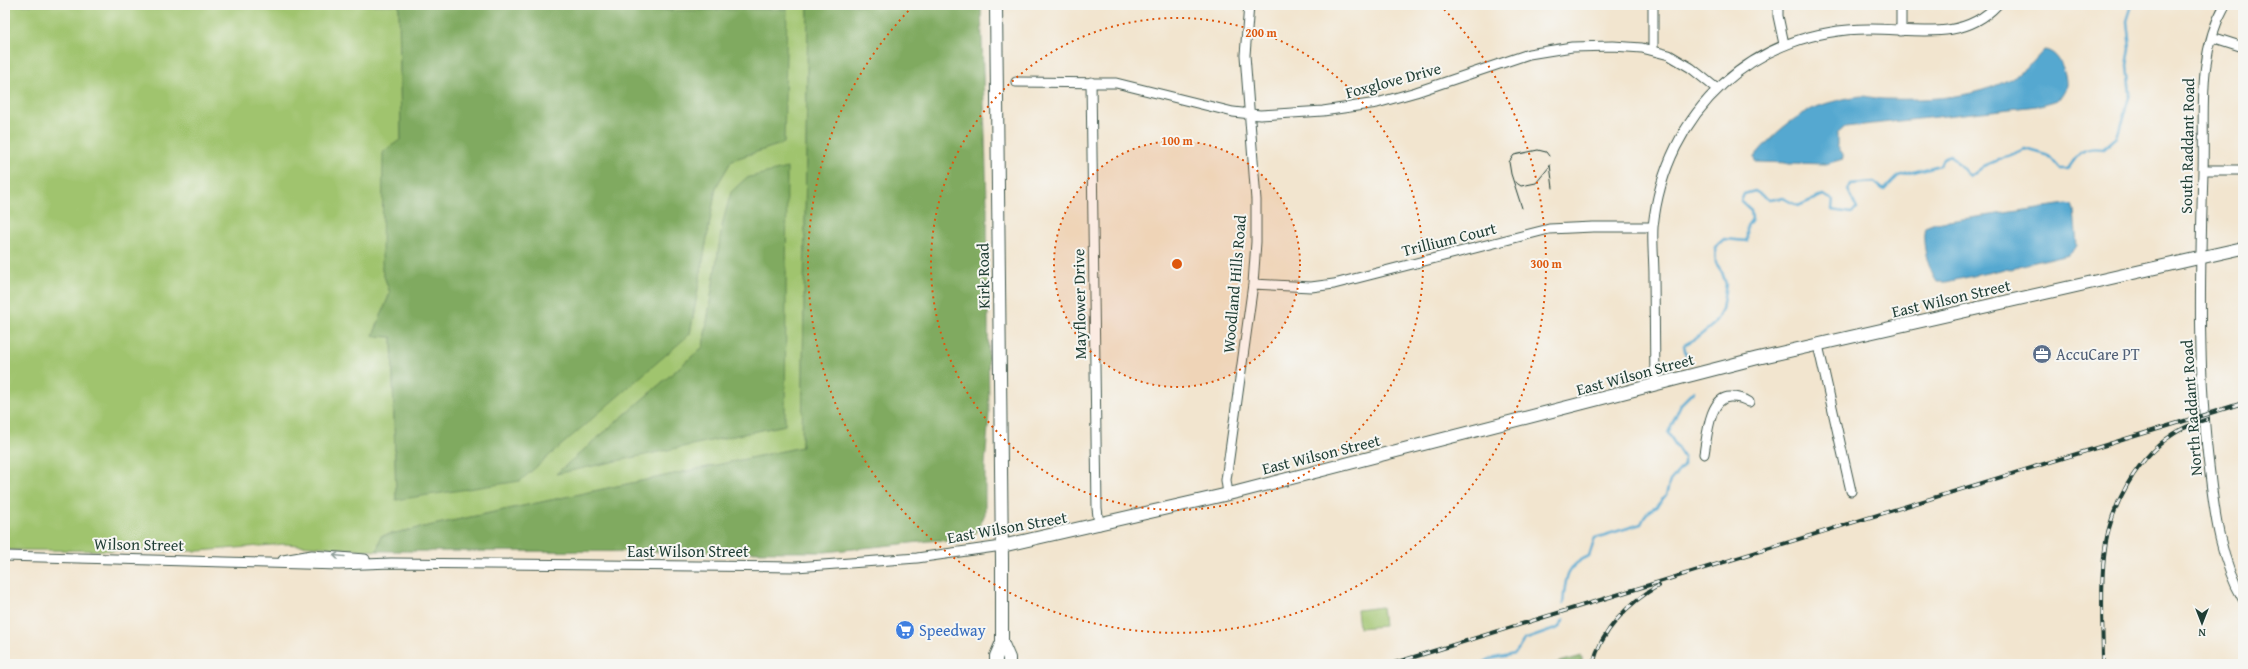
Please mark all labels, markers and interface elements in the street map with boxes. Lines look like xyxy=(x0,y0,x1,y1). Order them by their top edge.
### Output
text: 200 m xyxy=(1245,24,1278,41)
street label: Foxglove Drive xyxy=(1343,56,1443,104)
street label: South Raddant Road xyxy=(2174,77,2200,214)
text: 100 m xyxy=(1161,132,1194,149)
street label: Woodland Hills Road xyxy=(1216,214,1252,354)
street label: Trillium Court xyxy=(1399,216,1499,262)
street label: Kirk Road xyxy=(970,242,996,309)
street label: Mayflower Drive xyxy=(1066,248,1092,360)
text: 300 m xyxy=(1530,255,1563,272)
centre of rings xyxy=(1170,257,1184,271)
street label: East Wilson Street xyxy=(1889,273,2013,323)
street label: North Raddant Road xyxy=(2174,339,2208,477)
place label: AccuCare PT xyxy=(2056,342,2140,366)
office icon: AccuCare PT xyxy=(2031,343,2053,365)
street label: East Wilson Street xyxy=(1573,347,1697,401)
street label: East Wilson Street xyxy=(1259,428,1383,480)
street label: East Wilson Street xyxy=(945,505,1069,549)
street label: Wilson Street xyxy=(94,531,185,557)
street label: East Wilson Street xyxy=(627,539,749,563)
one-way arrow xyxy=(333,552,346,560)
north arrow xyxy=(2182,603,2222,643)
place label: Speedway xyxy=(919,618,986,642)
supermarket icon: Speedway xyxy=(894,619,916,641)
text: N xyxy=(2198,625,2206,641)

